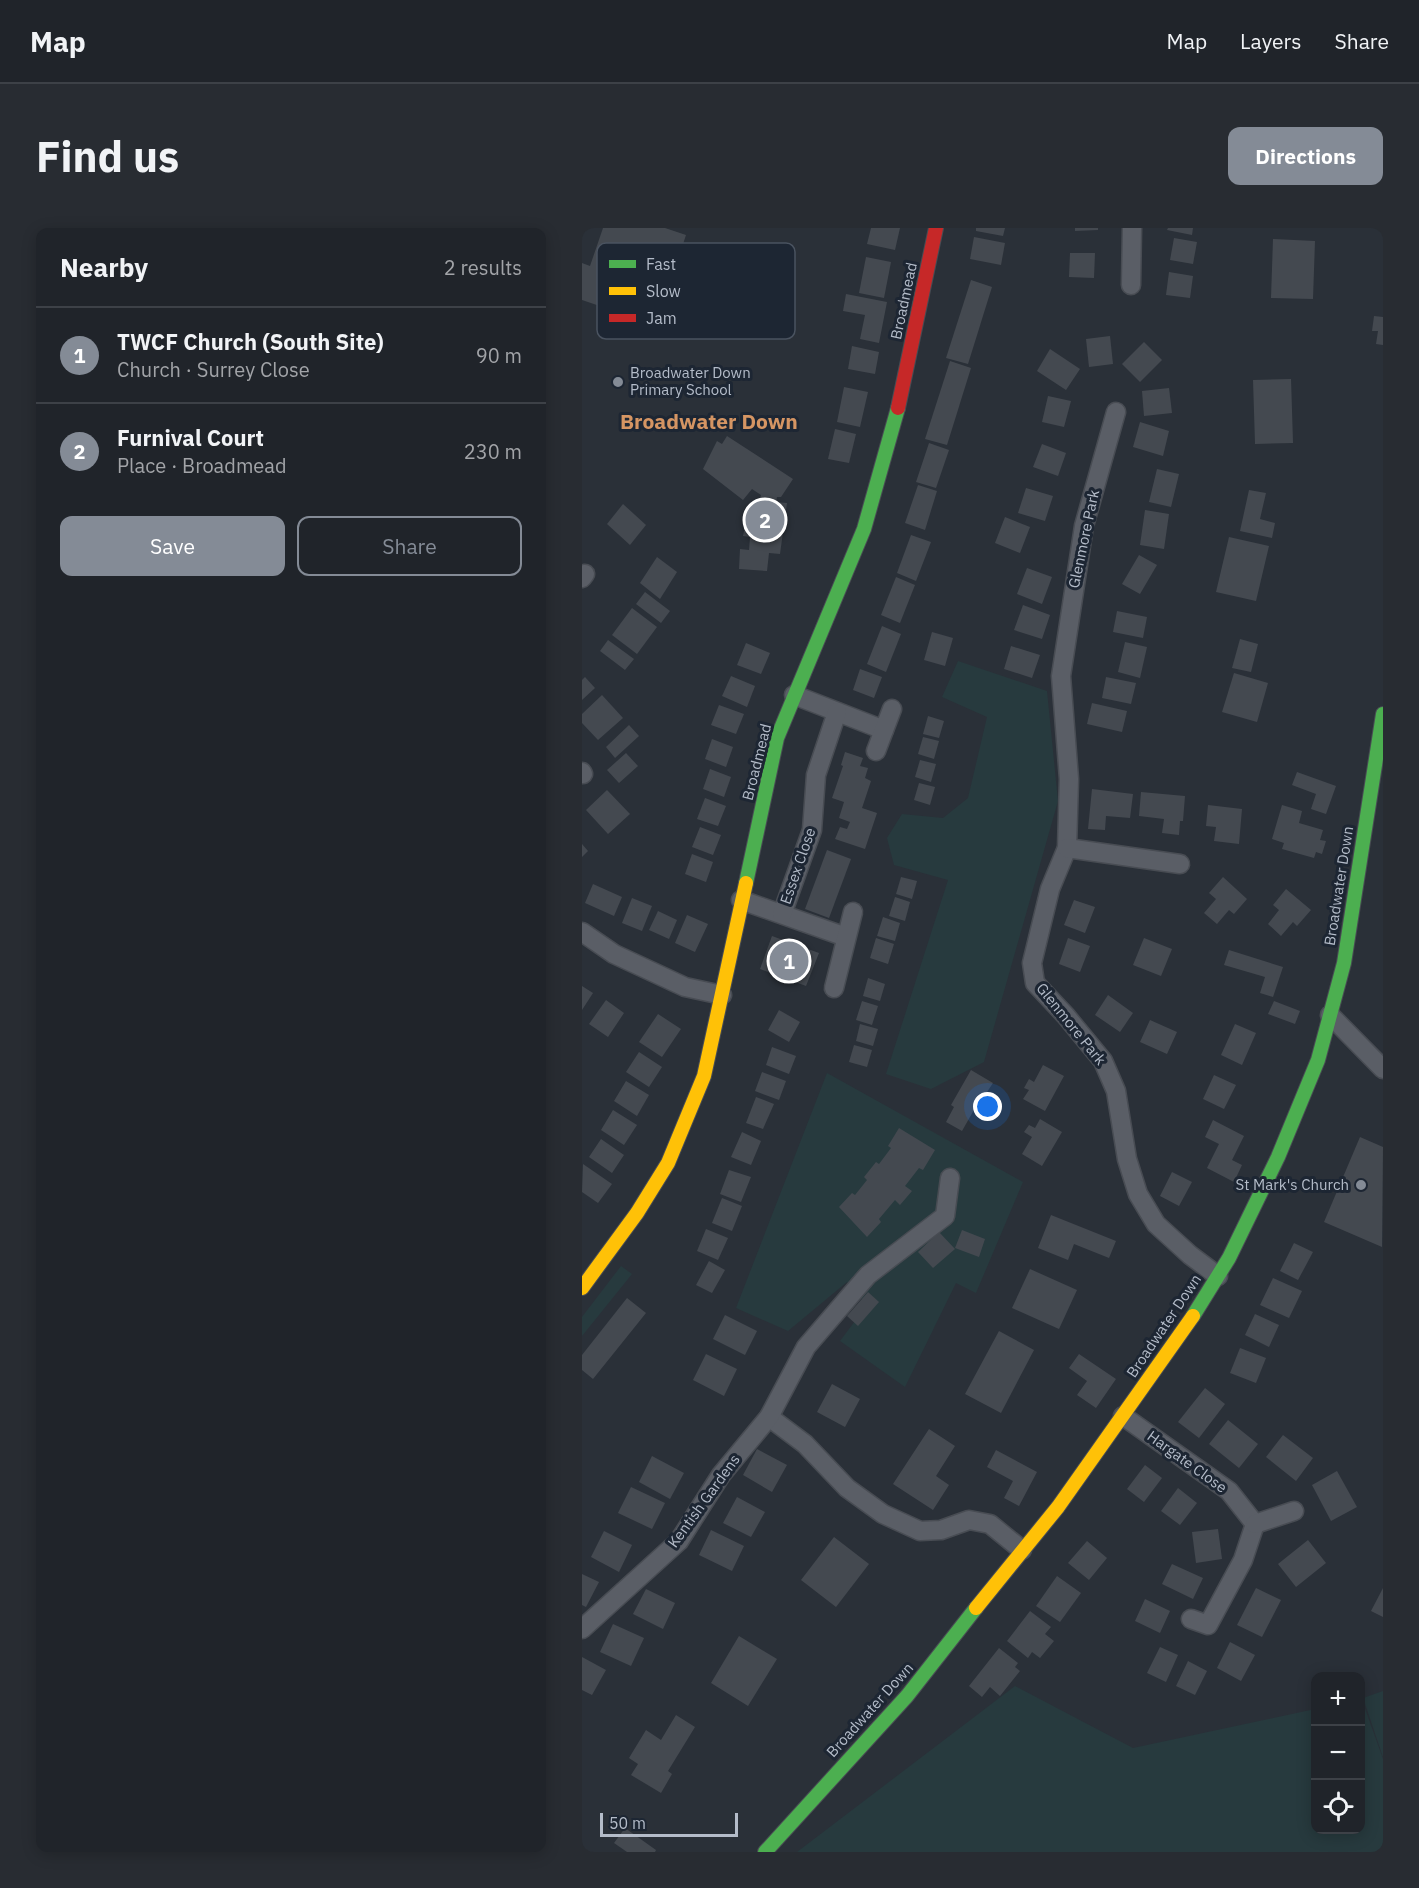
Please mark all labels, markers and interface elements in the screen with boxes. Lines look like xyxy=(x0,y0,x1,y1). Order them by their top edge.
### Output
text: Map xyxy=(30,23,86,60)
text: Map xyxy=(1167,27,1207,55)
text: Layers xyxy=(1240,27,1302,55)
text: Share xyxy=(1335,27,1389,55)
button: Directions xyxy=(1228,127,1383,185)
text: Find us xyxy=(36,129,179,184)
legend xyxy=(597,243,795,339)
text: Nearby xyxy=(60,250,148,284)
text: 2 results xyxy=(444,254,522,281)
text: Fast xyxy=(646,254,676,274)
street label: Broadmead xyxy=(886,261,921,341)
text: Slow xyxy=(646,281,681,301)
text: Jam xyxy=(646,308,677,328)
text: TWCF Church (South Site) xyxy=(117,327,384,356)
text: 1 xyxy=(74,342,86,369)
text: 90 m xyxy=(476,342,522,369)
text: Church · Surrey Close xyxy=(117,356,310,383)
place label: Broadwater Down Primary School xyxy=(630,363,751,399)
marker: Broadwater Down Primary School xyxy=(611,375,625,389)
district label: Broadwater Down xyxy=(620,407,798,435)
text: Furnival Court xyxy=(117,423,264,452)
text: 2 xyxy=(74,438,86,465)
text: 230 m xyxy=(464,438,522,465)
text: Place · Broadmead xyxy=(117,452,287,479)
street label: Glenmore Park xyxy=(1064,488,1103,590)
pin: 2 xyxy=(746,498,784,542)
button: Save xyxy=(60,516,285,576)
button: Share xyxy=(297,516,522,576)
street label: Broadmead xyxy=(738,722,775,802)
street label: Essex Close xyxy=(776,825,820,907)
street label: Broadwater Down xyxy=(1320,825,1357,947)
pin: 1 xyxy=(770,938,808,984)
street label: Glenmore Park xyxy=(1032,979,1110,1069)
your location xyxy=(973,1092,1002,1121)
place label: St Mark's Church xyxy=(1236,1175,1349,1194)
marker: St Mark's Church xyxy=(1354,1178,1368,1192)
street label: Broadwater Down xyxy=(1122,1270,1205,1381)
street label: Hargate Close xyxy=(1144,1426,1231,1497)
street label: Kentish Gardens xyxy=(663,1450,744,1551)
street label: Broadwater Down xyxy=(822,1658,917,1761)
map controls xyxy=(1311,1672,1365,1834)
button: + xyxy=(1311,1672,1365,1726)
button: − xyxy=(1311,1726,1365,1780)
button: locate xyxy=(1311,1780,1365,1834)
scale bar xyxy=(600,1810,738,1838)
text: 50 m xyxy=(609,1813,646,1833)

